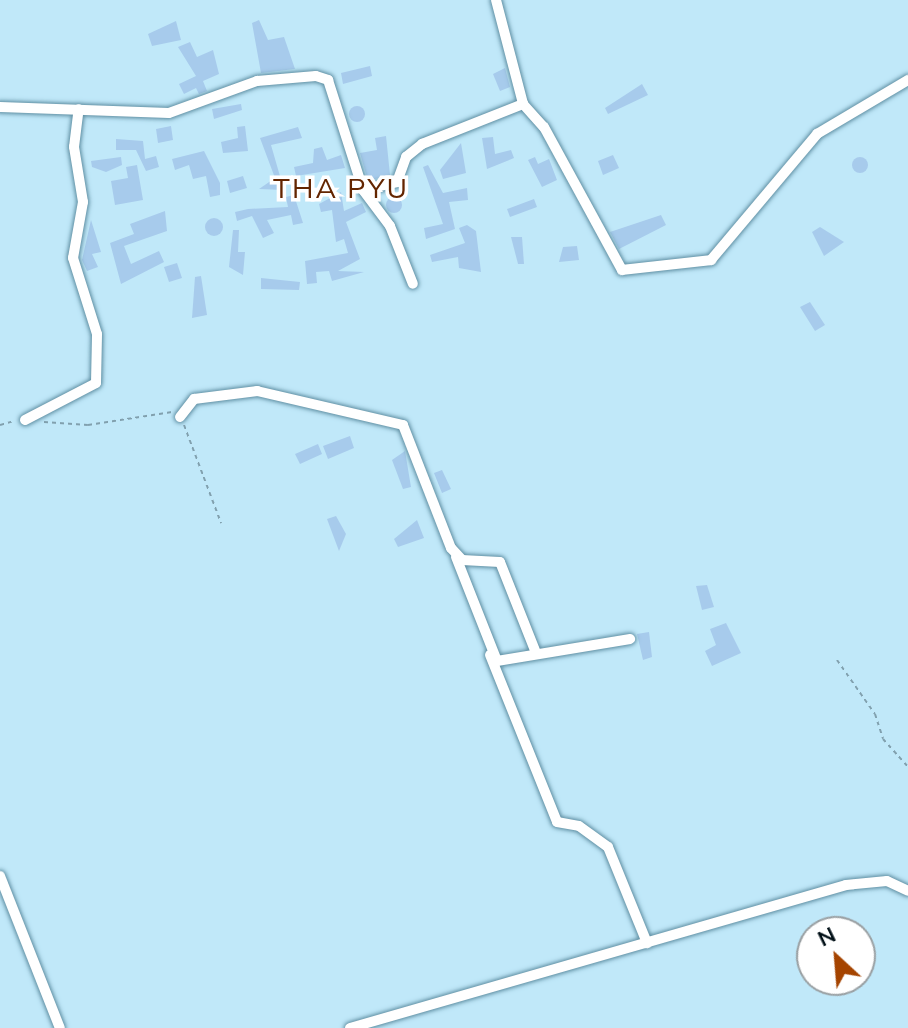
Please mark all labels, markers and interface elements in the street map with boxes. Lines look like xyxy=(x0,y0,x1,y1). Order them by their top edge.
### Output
district label: THA PYU xyxy=(273,171,409,205)
north arrow xyxy=(796,916,876,996)
text: N xyxy=(813,920,840,952)

